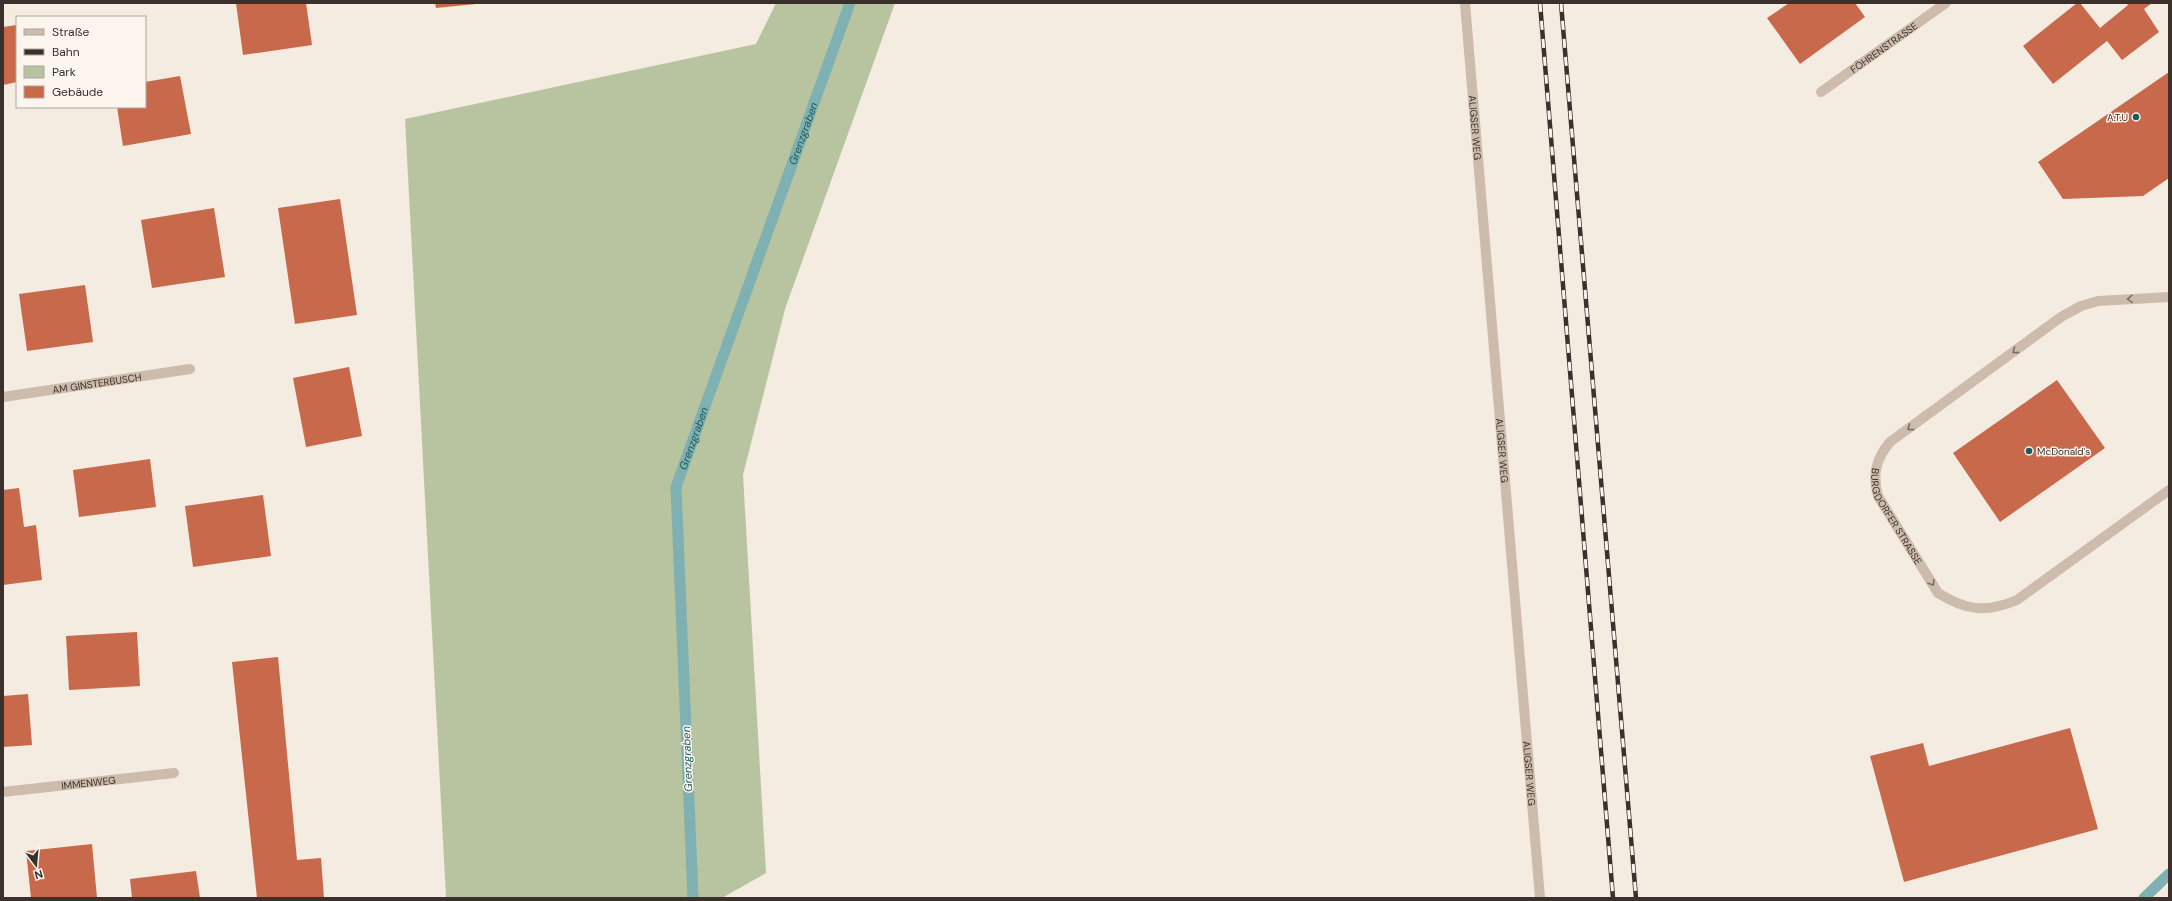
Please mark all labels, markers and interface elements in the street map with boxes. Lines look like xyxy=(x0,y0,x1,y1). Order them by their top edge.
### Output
legend xyxy=(16,16,146,108)
street label: FÖHRENSTRASSE xyxy=(1848,19,1920,76)
text: Straße xyxy=(52,24,89,40)
text: Bahn xyxy=(52,44,80,60)
text: Park xyxy=(52,64,76,80)
text: Gebäude xyxy=(52,84,103,100)
street label: ALIGSER WEG xyxy=(1466,95,1484,160)
water label: Grenzgraben xyxy=(785,100,821,167)
place label: A.T.U xyxy=(2107,111,2128,124)
marker: A.T.U xyxy=(2131,112,2141,122)
one-way arrow xyxy=(2127,295,2133,304)
one-way arrow xyxy=(2012,346,2019,353)
street label: AM GINSTERBUSCH xyxy=(52,370,143,397)
water label: Grenzgraben xyxy=(676,405,711,472)
street label: ALIGSER WEG xyxy=(1493,418,1511,483)
one-way arrow xyxy=(1907,423,1914,430)
place label: McDonald's xyxy=(2037,445,2090,458)
marker: McDonald's xyxy=(2024,446,2034,456)
street label: BURGDORFER STRASSE xyxy=(1868,467,1925,567)
one-way arrow xyxy=(1928,579,1935,586)
water label: Grenzgraben xyxy=(679,726,695,792)
street label: ALIGSER WEG xyxy=(1520,740,1538,806)
street label: IMMENWEG xyxy=(61,774,116,792)
north arrow xyxy=(16,845,56,885)
text: N xyxy=(33,867,45,882)

